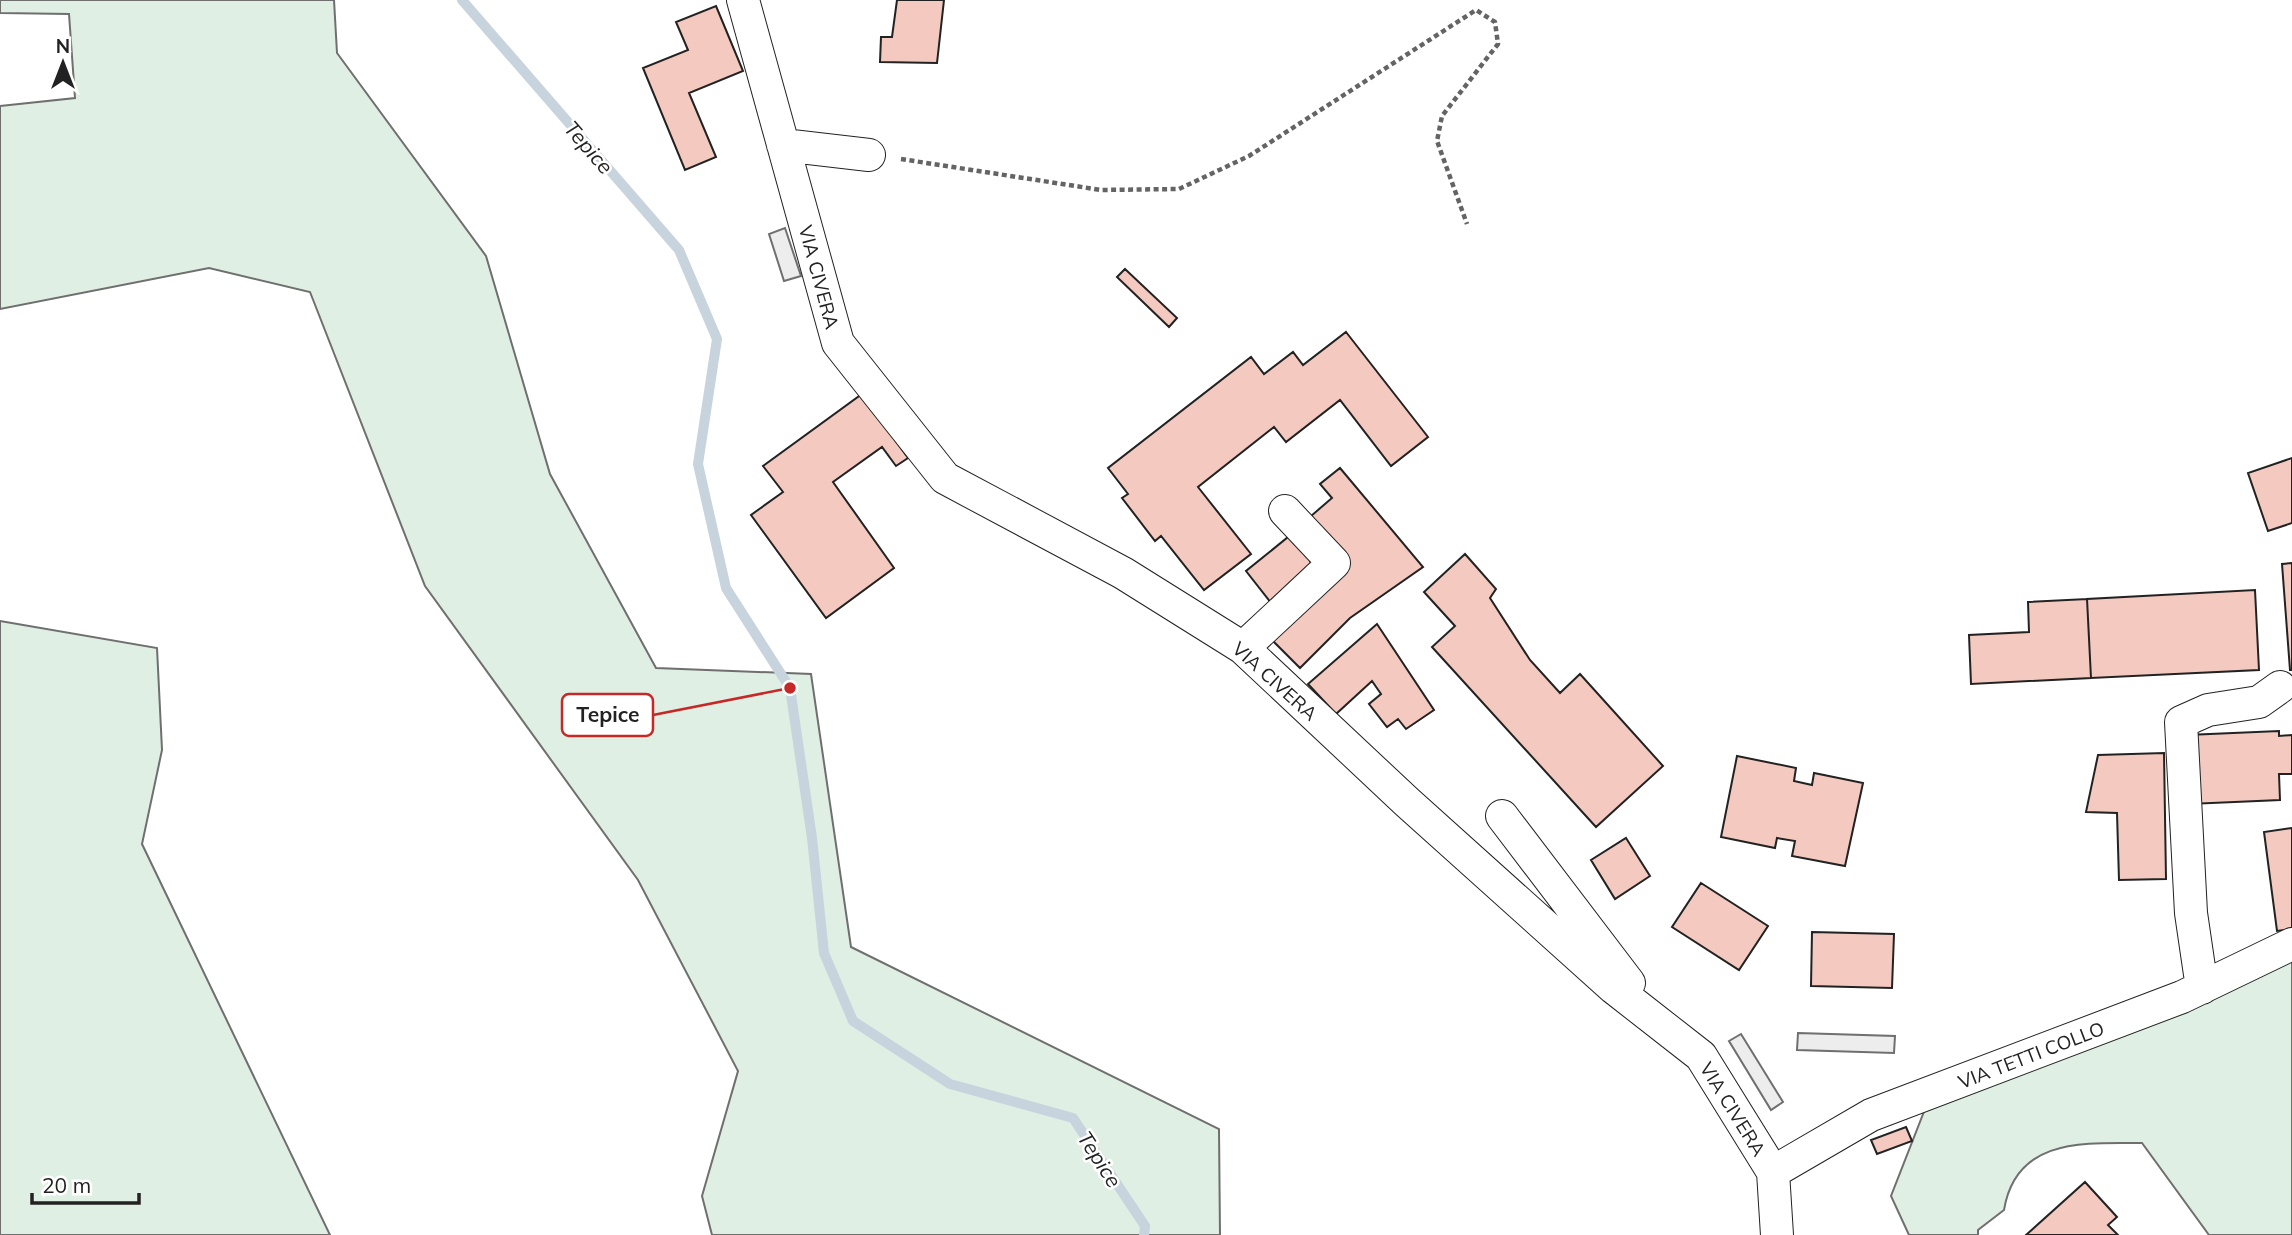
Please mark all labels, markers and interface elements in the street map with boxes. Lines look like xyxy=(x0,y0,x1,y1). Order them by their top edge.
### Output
north arrow xyxy=(28,28,98,98)
text: N xyxy=(56,34,70,58)
water label: Tepice xyxy=(559,115,619,179)
street label: VIA CIVERA xyxy=(794,223,844,332)
street label: VIA CIVERA xyxy=(1227,636,1323,726)
callout: Tepice xyxy=(562,694,653,736)
text: Tepice xyxy=(576,701,640,727)
street label: VIA TETTI COLLO xyxy=(1955,1016,2107,1094)
street label: VIA CIVERA xyxy=(1695,1058,1771,1160)
water label: Tepice xyxy=(1072,1126,1128,1192)
scale bar xyxy=(32,1162,138,1206)
text: 20 m xyxy=(42,1172,91,1198)

